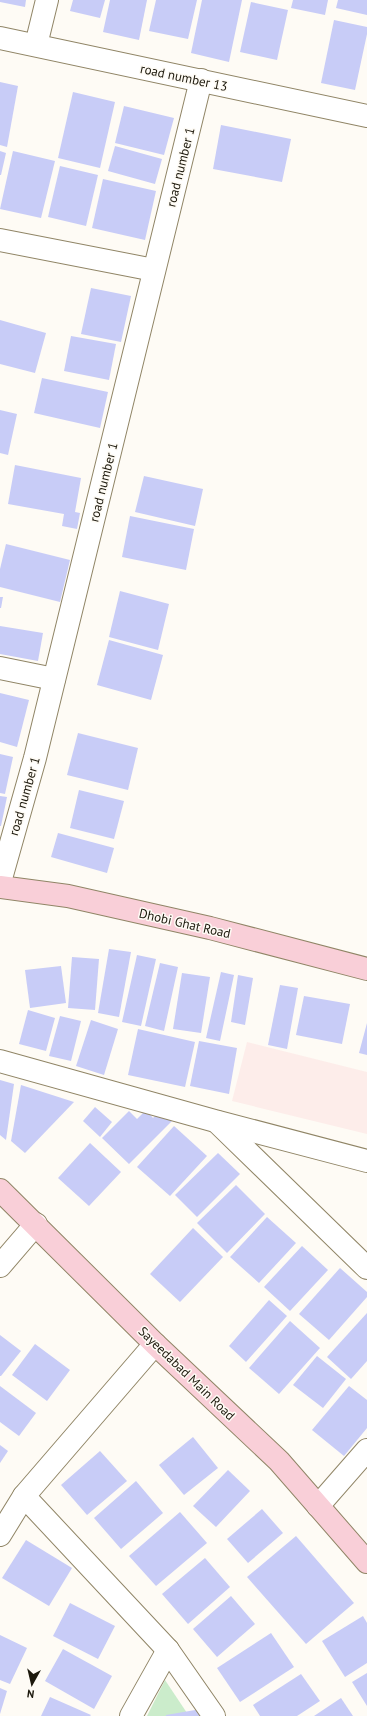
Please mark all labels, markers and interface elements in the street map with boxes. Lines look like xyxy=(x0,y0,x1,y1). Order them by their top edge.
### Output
street label: road number 13 xyxy=(139,60,229,95)
street label: road number 1 xyxy=(162,125,199,209)
street label: road number 1 xyxy=(85,440,122,524)
street label: road number 1 xyxy=(5,755,44,838)
street label: Dhobi Ghat Road xyxy=(137,905,232,942)
street label: Sayeedabad Main Road xyxy=(135,1323,239,1424)
north arrow xyxy=(12,1664,52,1704)
text: N xyxy=(26,1686,35,1701)

